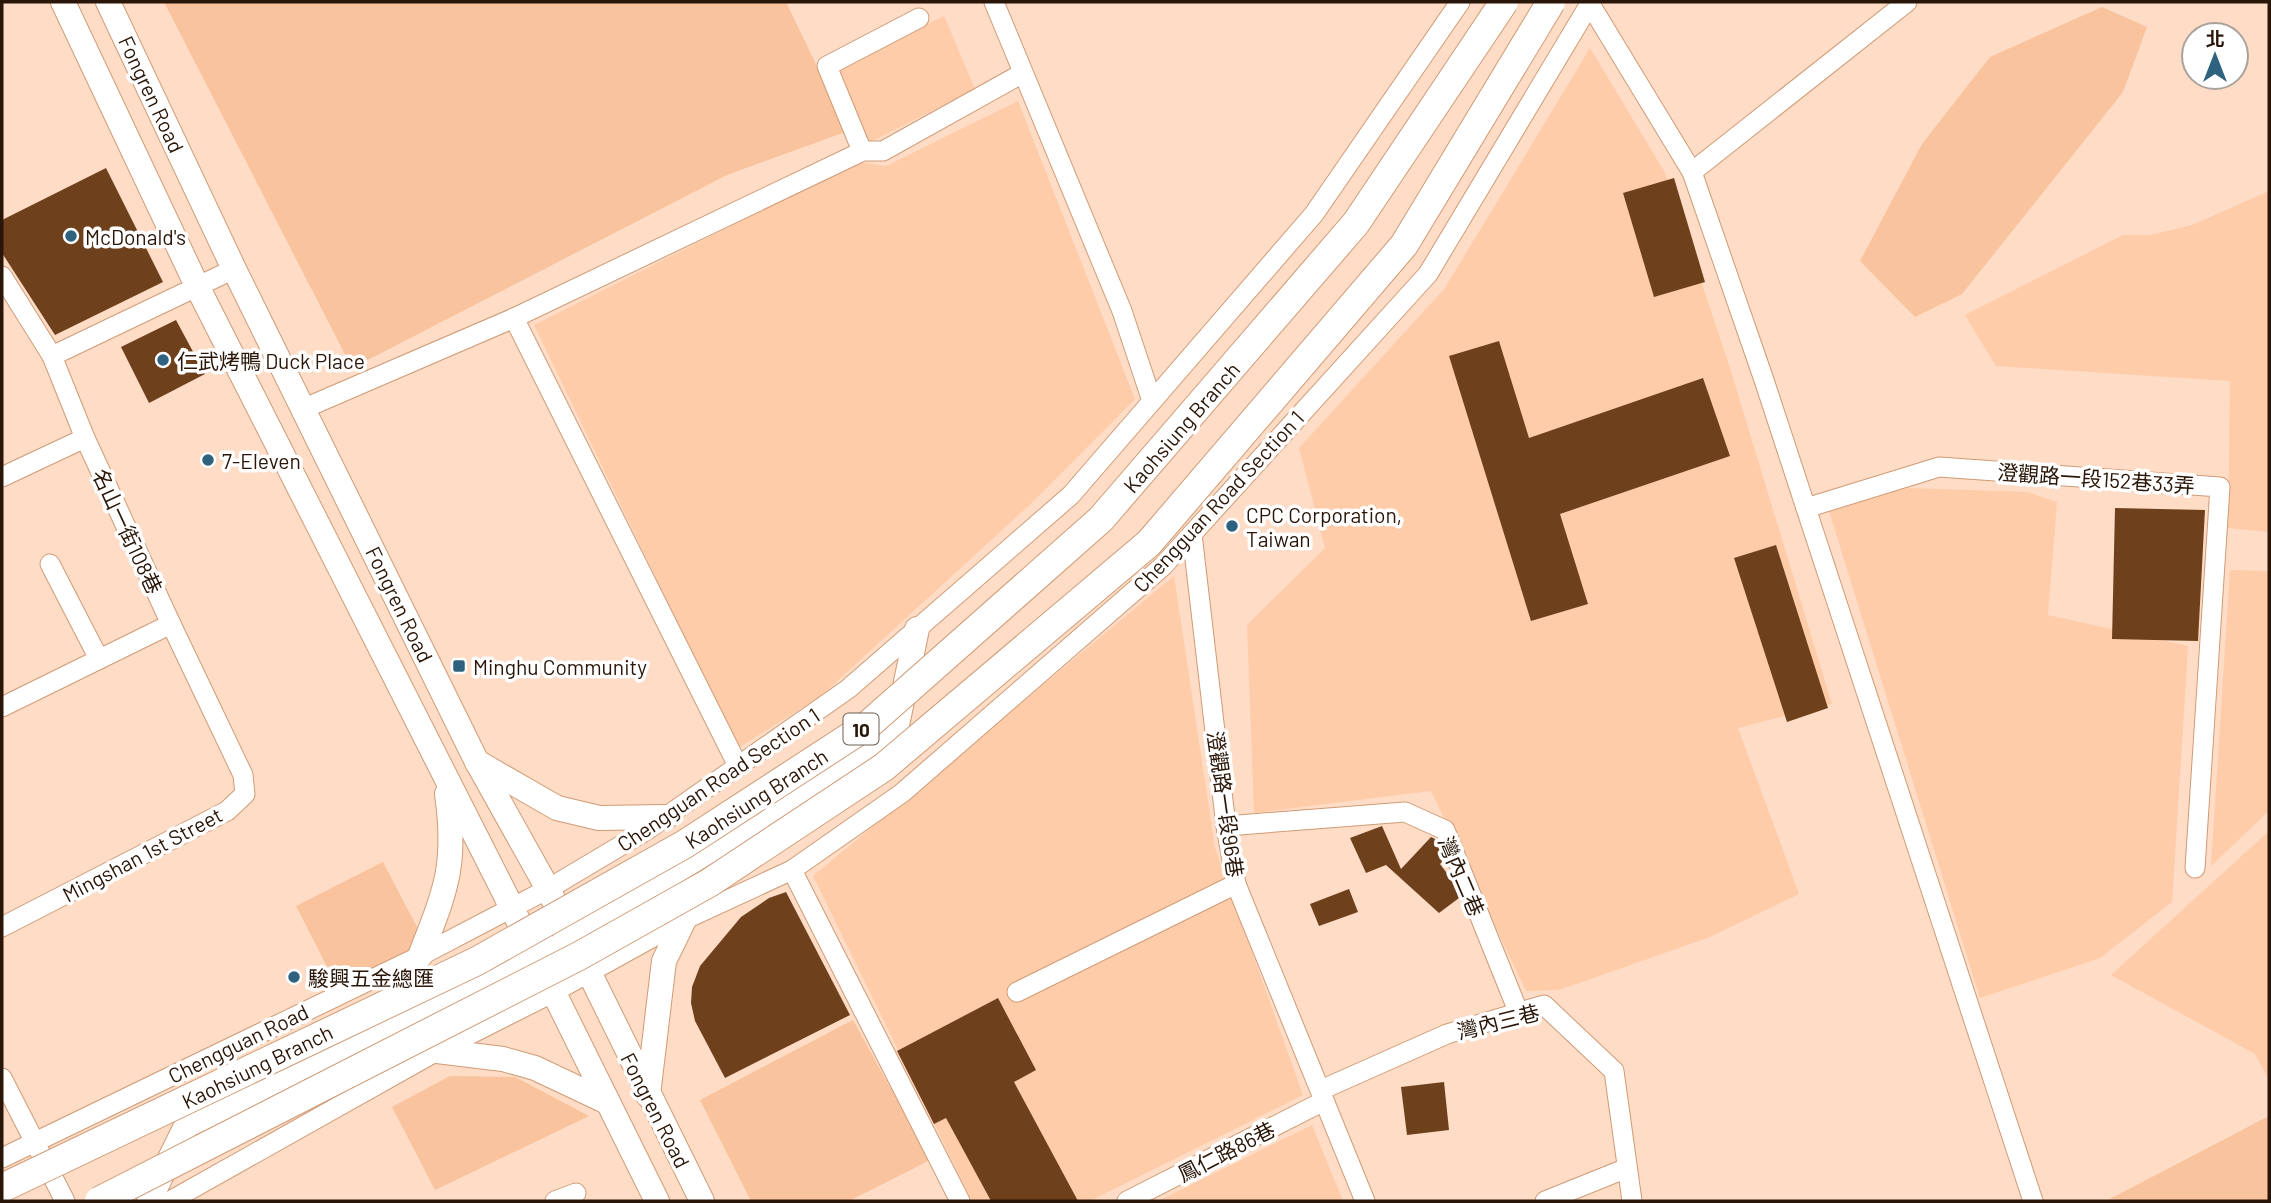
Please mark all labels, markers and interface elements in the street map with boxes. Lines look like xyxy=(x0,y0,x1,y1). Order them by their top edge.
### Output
north arrow xyxy=(2180,21,2250,91)
text: 北 xyxy=(2205,27,2225,50)
street label: Fongren Road xyxy=(114,32,190,156)
place label: McDonald's xyxy=(85,224,186,249)
marker: McDonald's xyxy=(63,228,79,244)
place label: 仁武烤鴨 Duck Place xyxy=(177,348,365,373)
marker: 仁武烤鴨 Duck Place xyxy=(155,352,171,368)
street label: Kaohsiung Branch xyxy=(1118,357,1244,497)
street label: Chengguan Road Section 1 xyxy=(1127,405,1309,597)
place label: 7-Eleven xyxy=(222,448,301,473)
marker: 7-Eleven xyxy=(200,452,216,468)
street label: 澄觀路一段152巷33弄 xyxy=(1996,459,2196,497)
street label: 名山一街108巷 xyxy=(88,464,168,598)
place label: CPC Corporation, Taiwan xyxy=(1246,502,1402,551)
marker: CPC Corporation, Taiwan xyxy=(1224,518,1240,534)
street label: Fongren Road xyxy=(361,542,439,666)
place label: Minghu Community xyxy=(473,654,647,679)
marker: Minghu Community xyxy=(451,658,467,674)
street label: Chengguan Road Section 1 xyxy=(612,702,824,856)
road number: 10 xyxy=(844,714,878,744)
street label: 澄觀路一段96巷 xyxy=(1203,729,1249,879)
street label: Kaohsiung Branch xyxy=(680,743,832,853)
street label: Mingshan 1st Street xyxy=(58,801,226,907)
street label: 灣內二巷 xyxy=(1434,832,1490,920)
place label: 駿興五金總匯 xyxy=(308,965,434,990)
marker: 駿興五金總匯 xyxy=(286,969,302,985)
street label: Chengguan Road xyxy=(164,998,312,1088)
street label: 灣內三巷 xyxy=(1454,999,1542,1043)
street label: Kaohsiung Branch xyxy=(178,1019,336,1113)
street label: Fongren Road xyxy=(616,1048,696,1172)
street label: 鳳仁路86巷 xyxy=(1173,1116,1279,1186)

